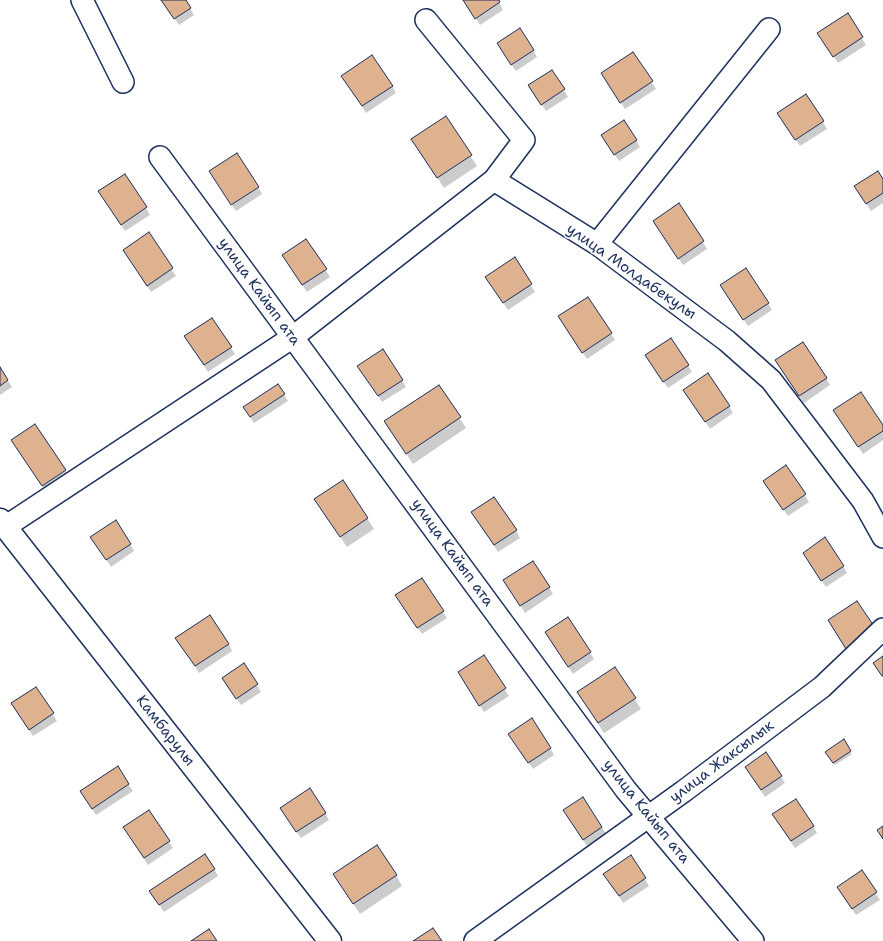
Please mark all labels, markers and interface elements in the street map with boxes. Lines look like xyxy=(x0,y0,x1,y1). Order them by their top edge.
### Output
street label: улица Молдабекулы xyxy=(563,220,699,324)
street label: улица Кайып ата xyxy=(214,235,304,349)
street label: улица Кайып ата xyxy=(407,496,497,610)
street label: Камбарулы xyxy=(132,692,198,770)
street label: улица Жаксылык xyxy=(666,717,778,807)
street label: улица Кайып ата xyxy=(599,756,693,868)

